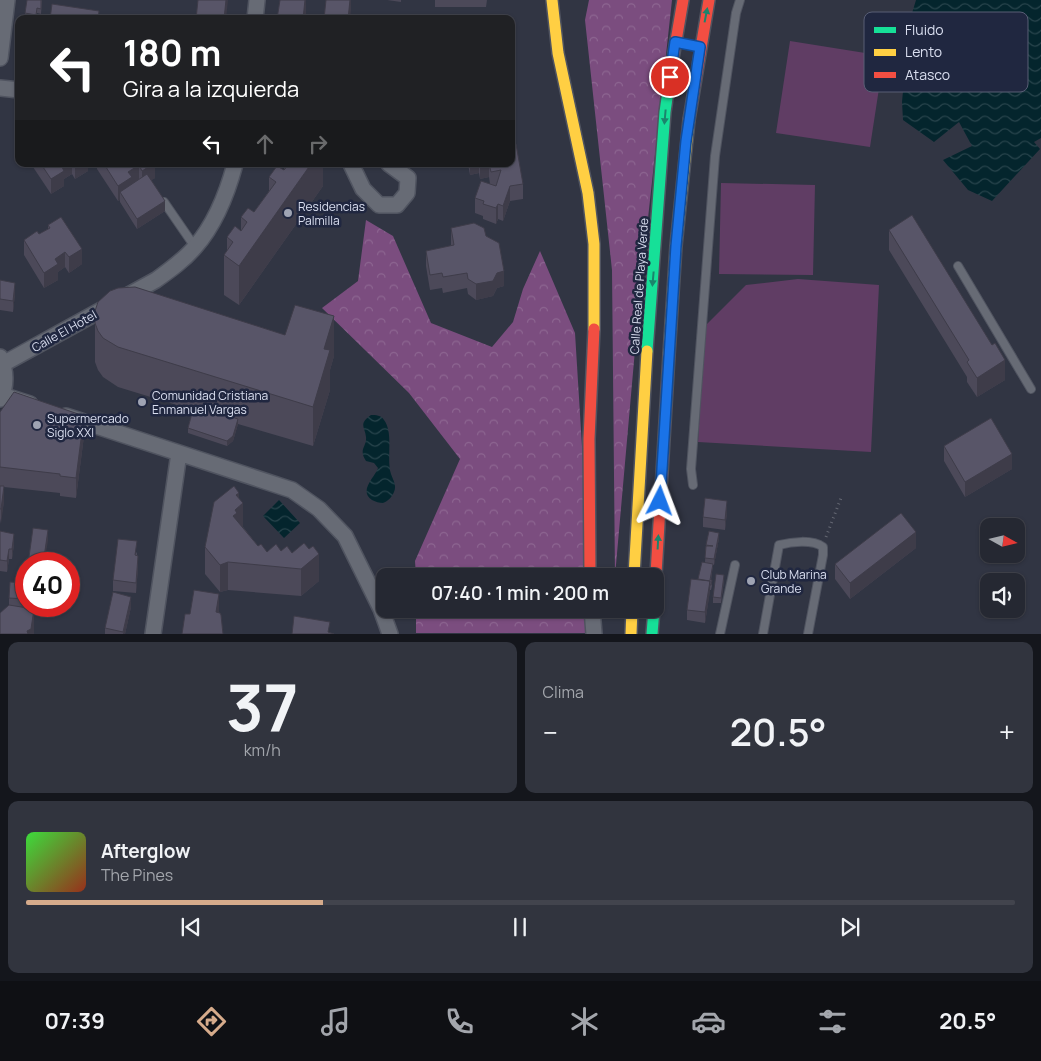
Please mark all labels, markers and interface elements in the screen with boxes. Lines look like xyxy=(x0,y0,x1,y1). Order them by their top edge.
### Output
one-way arrow xyxy=(703,7,711,23)
legend xyxy=(864,12,1028,92)
text: Fluido xyxy=(905,20,943,39)
text: 180 m xyxy=(123,29,221,77)
icon: left xyxy=(40,35,105,100)
text: Lento xyxy=(905,42,942,61)
pin xyxy=(649,56,691,98)
icon: arrive xyxy=(656,63,684,91)
text: Atasco xyxy=(905,65,950,84)
text: Gira a la izquierda xyxy=(123,74,299,104)
one-way arrow xyxy=(660,109,668,125)
icon: left xyxy=(198,130,226,158)
icon: ahead xyxy=(251,130,279,158)
icon: right xyxy=(304,130,332,158)
place label: Residencias Palmilla xyxy=(298,198,365,229)
marker: Residencias Palmilla xyxy=(282,207,294,219)
street label: Calle Real de Playa Verde xyxy=(626,217,652,355)
one-way arrow xyxy=(648,272,656,288)
street label: Calle El Hotel xyxy=(28,306,100,356)
place label: Comunidad Cristiana Enmanuel Vargas xyxy=(152,387,268,418)
marker: Comunidad Cristiana Enmanuel Vargas xyxy=(136,396,148,408)
place label: Supermercado Siglo XXI xyxy=(47,410,129,441)
marker: Supermercado Siglo XXI xyxy=(31,419,43,431)
position arrow xyxy=(633,474,685,526)
north arrow xyxy=(980,518,1025,562)
map controls xyxy=(980,518,1025,618)
one-way arrow xyxy=(654,534,662,550)
speed limit sign: 40 xyxy=(15,552,80,617)
place label: Club Marina Grande xyxy=(761,566,827,597)
button: sound xyxy=(980,573,1025,618)
marker: Club Marina Grande xyxy=(745,575,757,587)
text: 07:40 · 1 min · 200 m xyxy=(431,580,609,606)
text: 37 xyxy=(226,662,298,751)
text: Clima xyxy=(543,681,584,703)
text: 20.5° xyxy=(730,705,827,757)
text: − xyxy=(543,713,558,751)
text: + xyxy=(999,713,1015,751)
text: km/h xyxy=(244,739,281,761)
text: Afterglow xyxy=(101,838,190,864)
text: The Pines xyxy=(101,864,173,886)
icon: previous xyxy=(177,913,205,941)
icon: pause xyxy=(506,913,534,941)
icon: next xyxy=(836,913,864,941)
icon: directions xyxy=(194,1004,229,1039)
icon: music xyxy=(318,1004,353,1039)
icon: phone xyxy=(442,1004,477,1039)
icon: climate xyxy=(567,1004,602,1039)
icon: car xyxy=(691,1004,726,1039)
icon: filters xyxy=(815,1004,850,1039)
text: 07:39 xyxy=(45,1006,105,1036)
text: 20.5° xyxy=(939,1006,996,1036)

